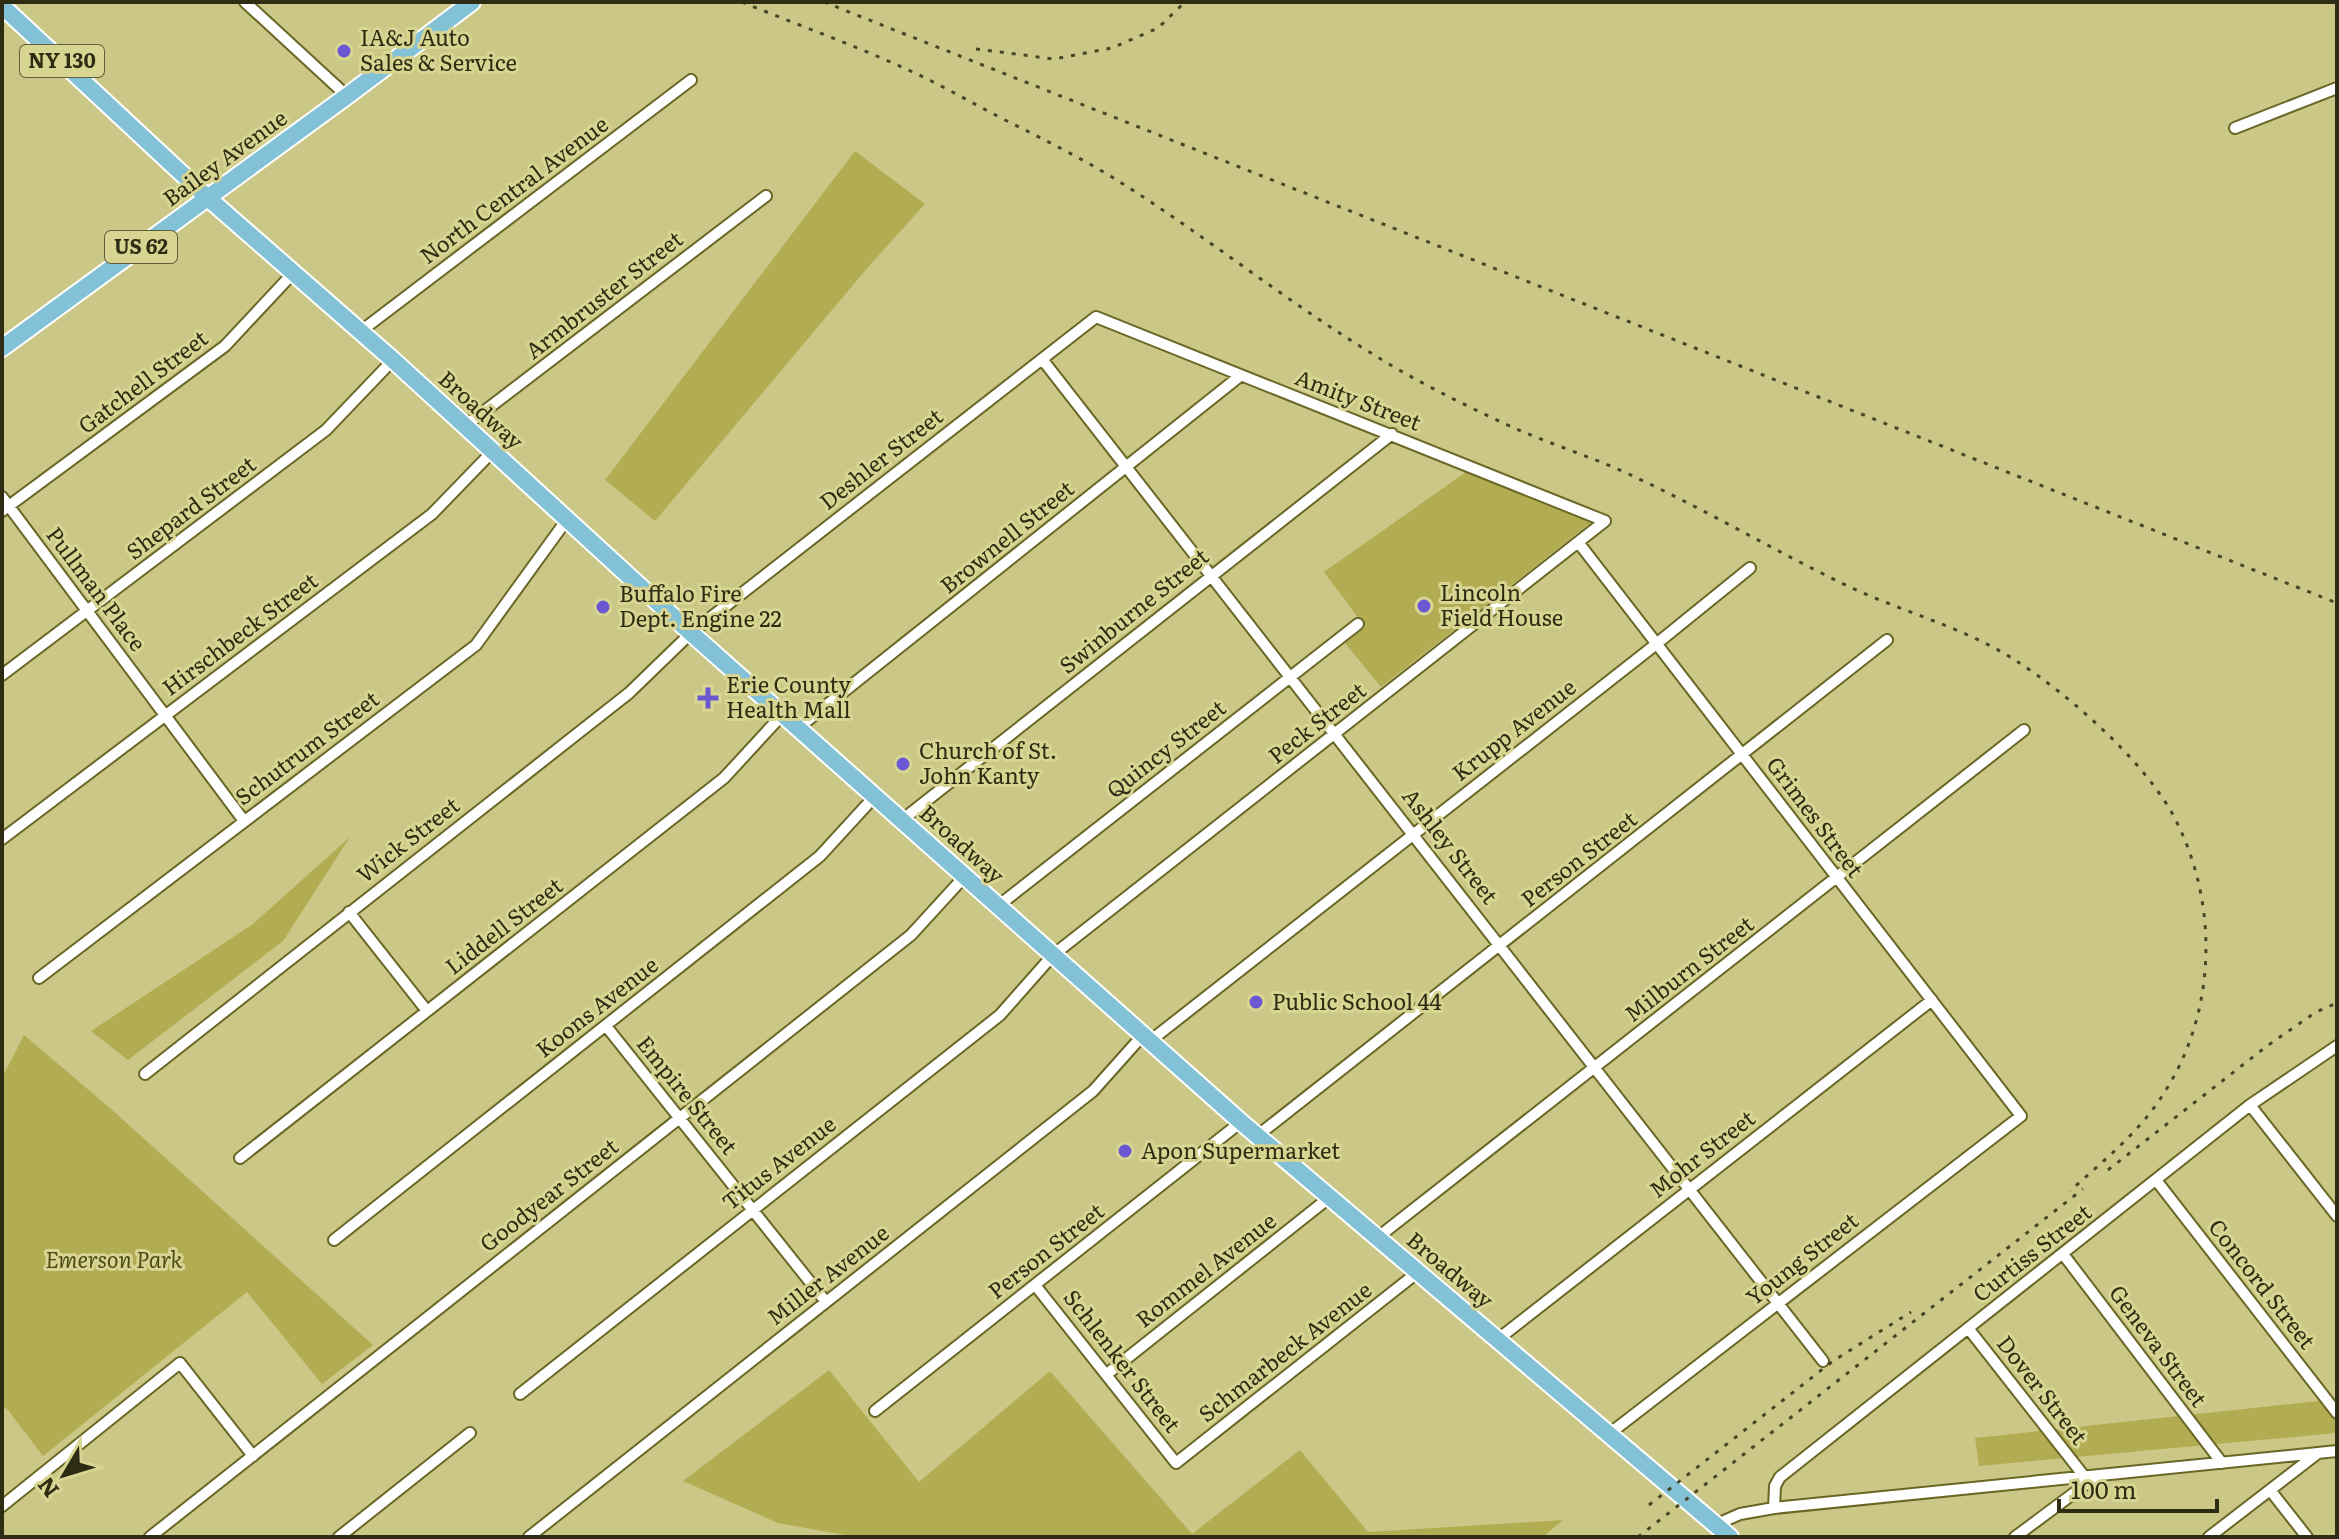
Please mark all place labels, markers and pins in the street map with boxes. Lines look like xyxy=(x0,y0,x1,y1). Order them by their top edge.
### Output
place label: IA&J Auto Sales & Service xyxy=(360,20,517,78)
marker: IA&J Auto Sales & Service xyxy=(335,42,353,60)
place label: Lincoln Field House xyxy=(1440,575,1563,633)
place label: Buffalo Fire Dept. Engine 22 xyxy=(619,576,782,634)
marker: Lincoln Field House xyxy=(1415,597,1433,615)
marker: Buffalo Fire Dept. Engine 22 xyxy=(594,598,612,616)
place label: Erie County Health Mall xyxy=(726,667,851,725)
marker: Erie County Health Mall xyxy=(697,687,719,709)
place label: Church of St. John Kanty xyxy=(919,733,1057,791)
marker: Church of St. John Kanty xyxy=(894,755,912,773)
place label: Public School 44 xyxy=(1272,984,1442,1017)
marker: Public School 44 xyxy=(1247,993,1265,1011)
place label: Apon Supermarket xyxy=(1141,1133,1340,1166)
marker: Apon Supermarket xyxy=(1116,1142,1134,1160)

